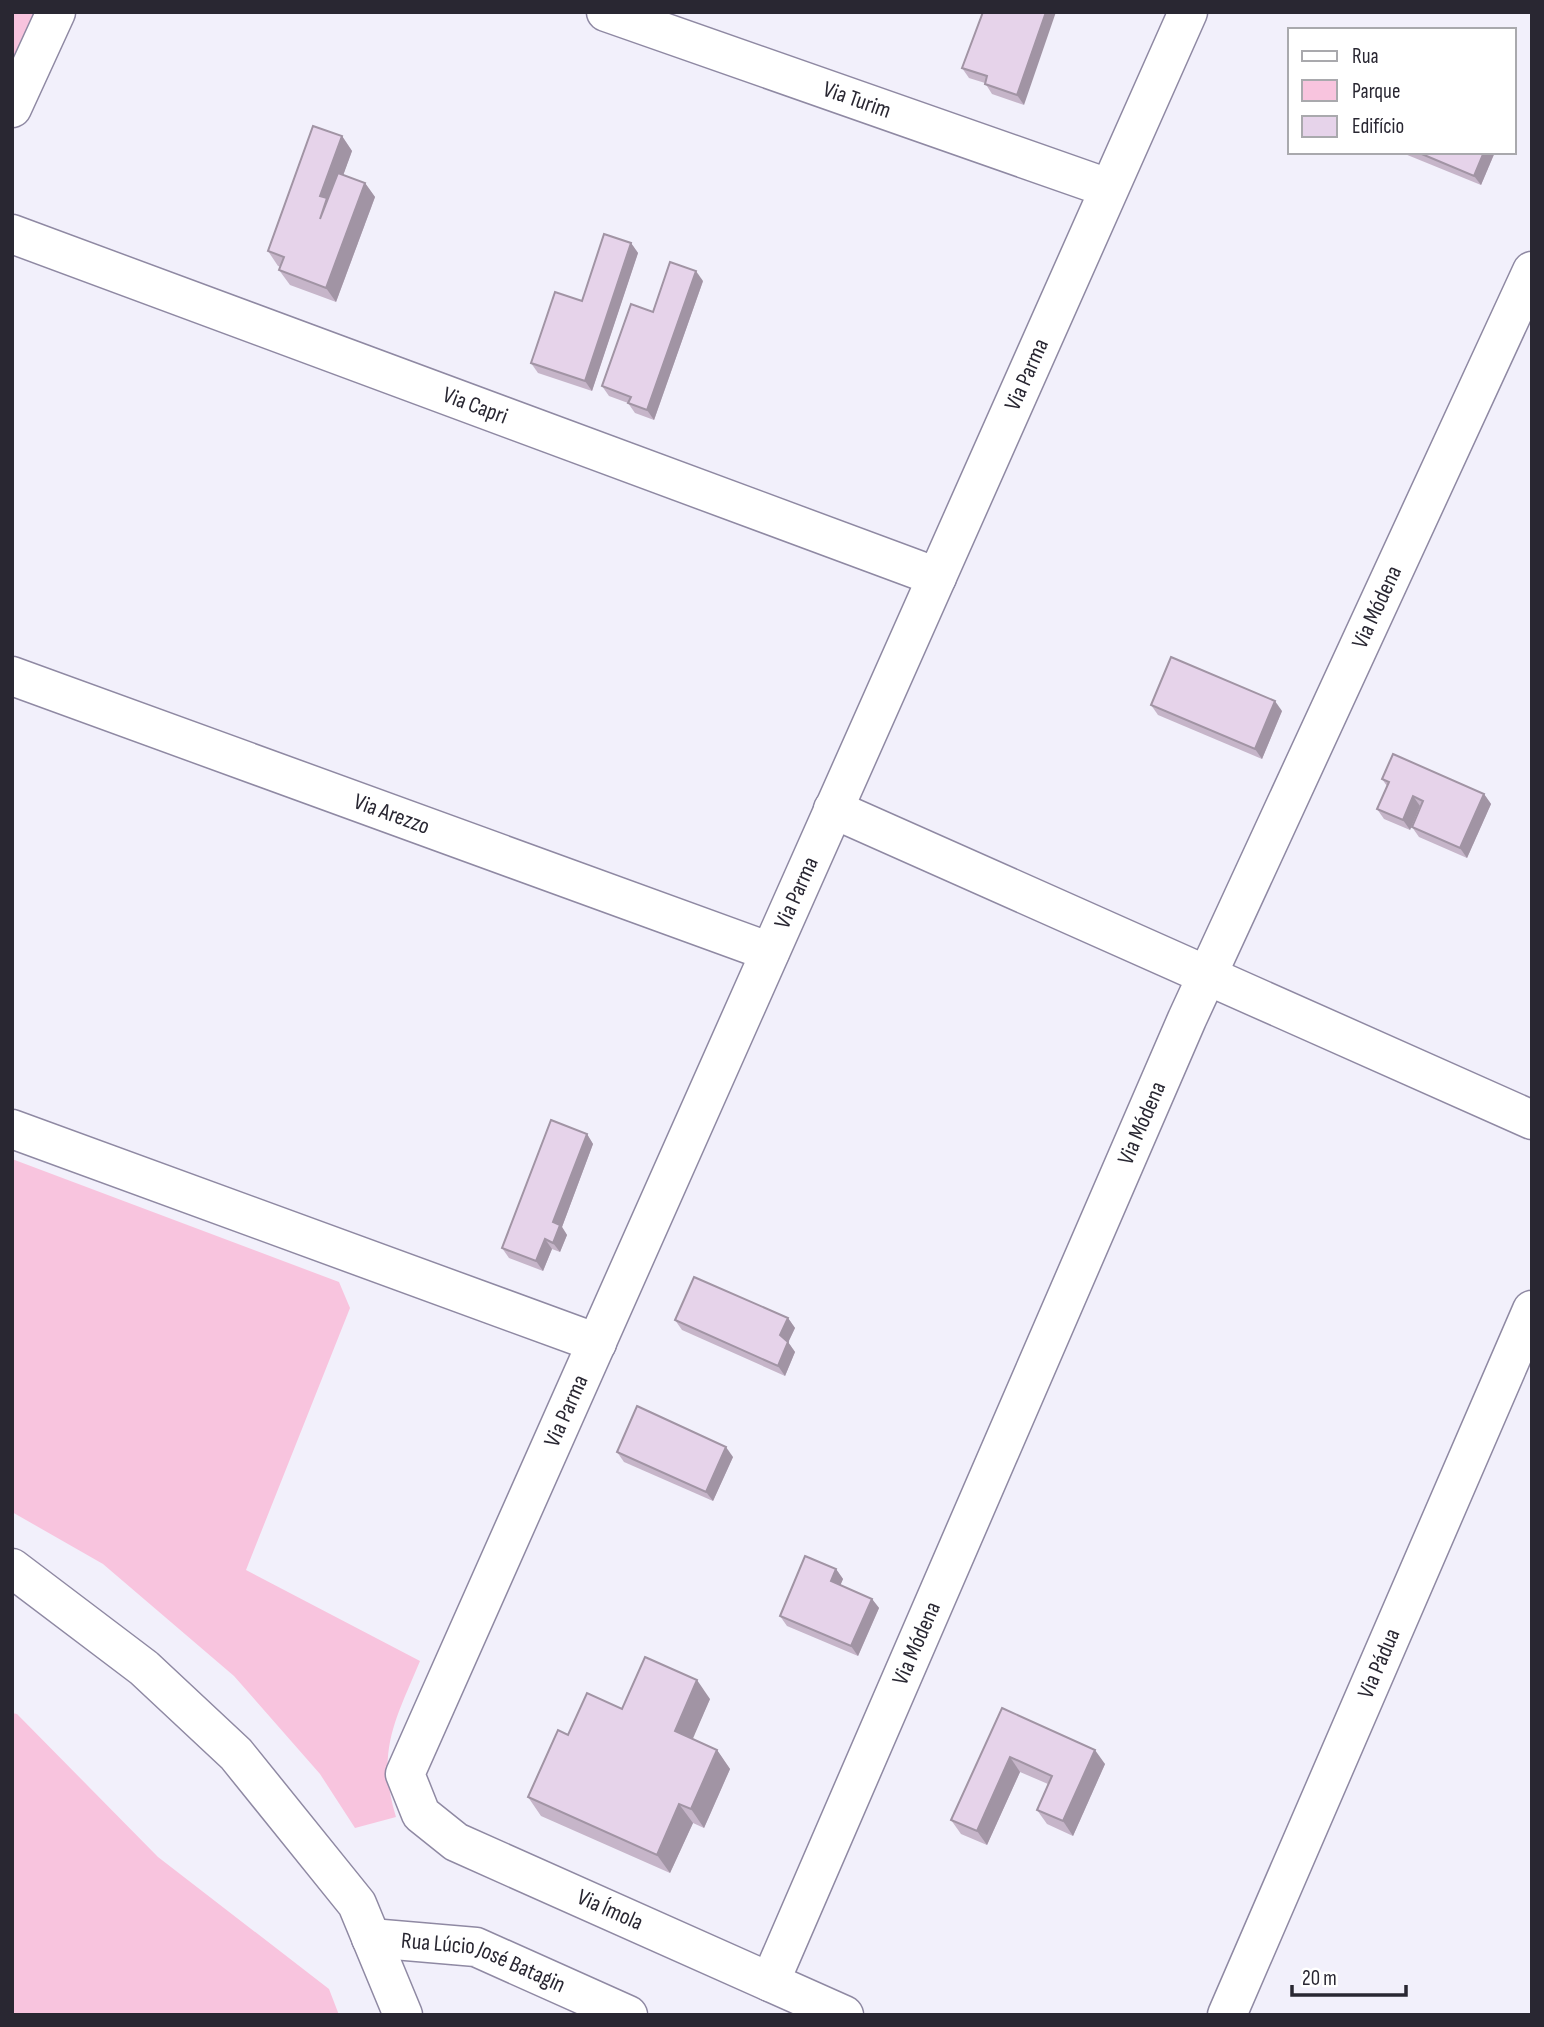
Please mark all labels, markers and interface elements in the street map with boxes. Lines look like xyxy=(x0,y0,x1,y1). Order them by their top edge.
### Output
legend xyxy=(1288,28,1516,154)
text: Rua xyxy=(1352,44,1379,69)
street label: Via Turim xyxy=(819,75,895,125)
text: Parque xyxy=(1352,79,1400,104)
text: Edifício xyxy=(1352,114,1404,139)
street label: Via Parma xyxy=(999,334,1055,415)
street label: Via Capri xyxy=(439,381,512,431)
street label: Via Módena xyxy=(1346,561,1408,653)
street label: Via Arezzo xyxy=(350,788,433,841)
street label: Via Parma xyxy=(768,853,825,933)
street label: Via Módena xyxy=(1112,1077,1172,1169)
street label: Via Parma xyxy=(538,1371,594,1451)
street label: Via Módena xyxy=(886,1597,947,1689)
street label: Via Pádua xyxy=(1352,1624,1407,1703)
street label: Via Ímola xyxy=(573,1883,647,1937)
street label: Rua Lúcio José Batagin xyxy=(400,1927,570,1999)
scale bar xyxy=(1292,1954,1406,1998)
text: 20 m xyxy=(1302,1966,1337,1991)

